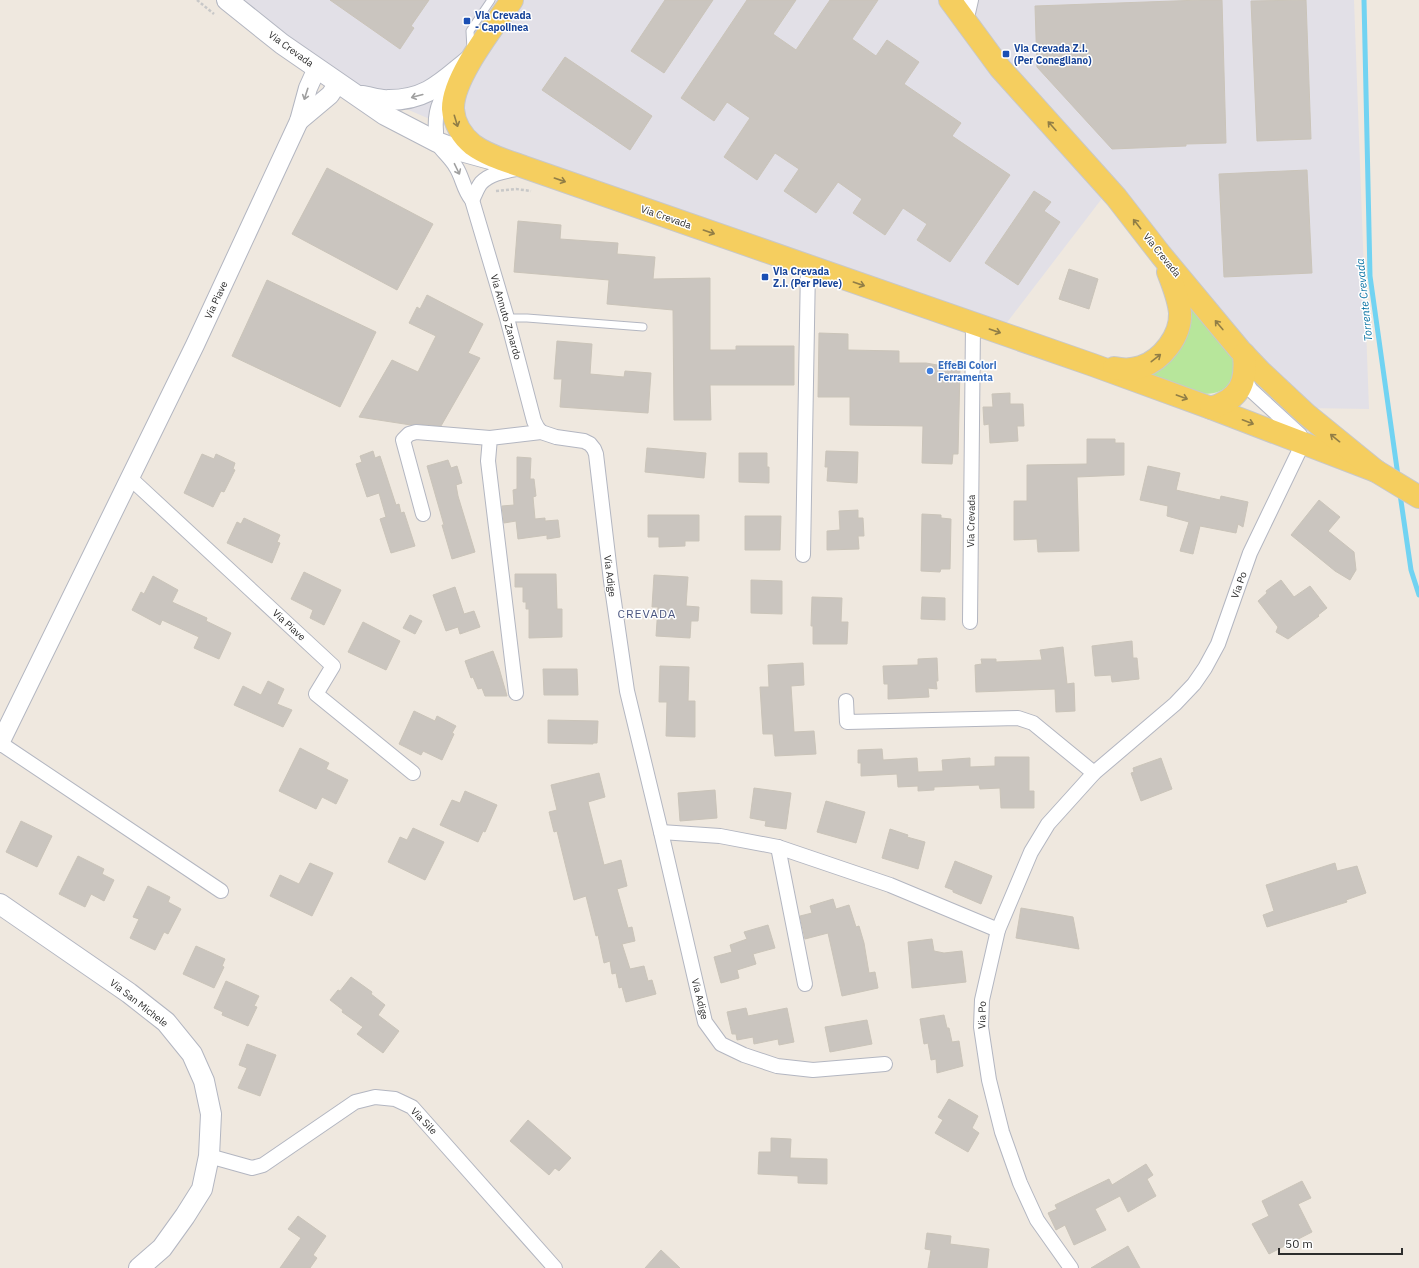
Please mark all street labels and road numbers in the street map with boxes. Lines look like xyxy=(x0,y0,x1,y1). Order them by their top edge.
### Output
street label: Via Crevada xyxy=(266,28,317,70)
street label: Via Crevada xyxy=(639,202,694,232)
street label: Via Crevada xyxy=(1140,230,1184,280)
street label: Via Annuto Zanardo xyxy=(488,273,525,362)
street label: Via Piave xyxy=(202,278,231,321)
street label: Via Crevada xyxy=(964,494,978,548)
street label: Via Adige xyxy=(601,555,619,598)
street label: Via Po xyxy=(1228,569,1250,600)
street label: Via Piave xyxy=(270,606,309,644)
street label: Via San Michele xyxy=(107,976,171,1030)
street label: Via Adige xyxy=(689,977,711,1021)
street label: Via Po xyxy=(975,1001,989,1029)
street label: Via Sile xyxy=(408,1105,440,1138)

